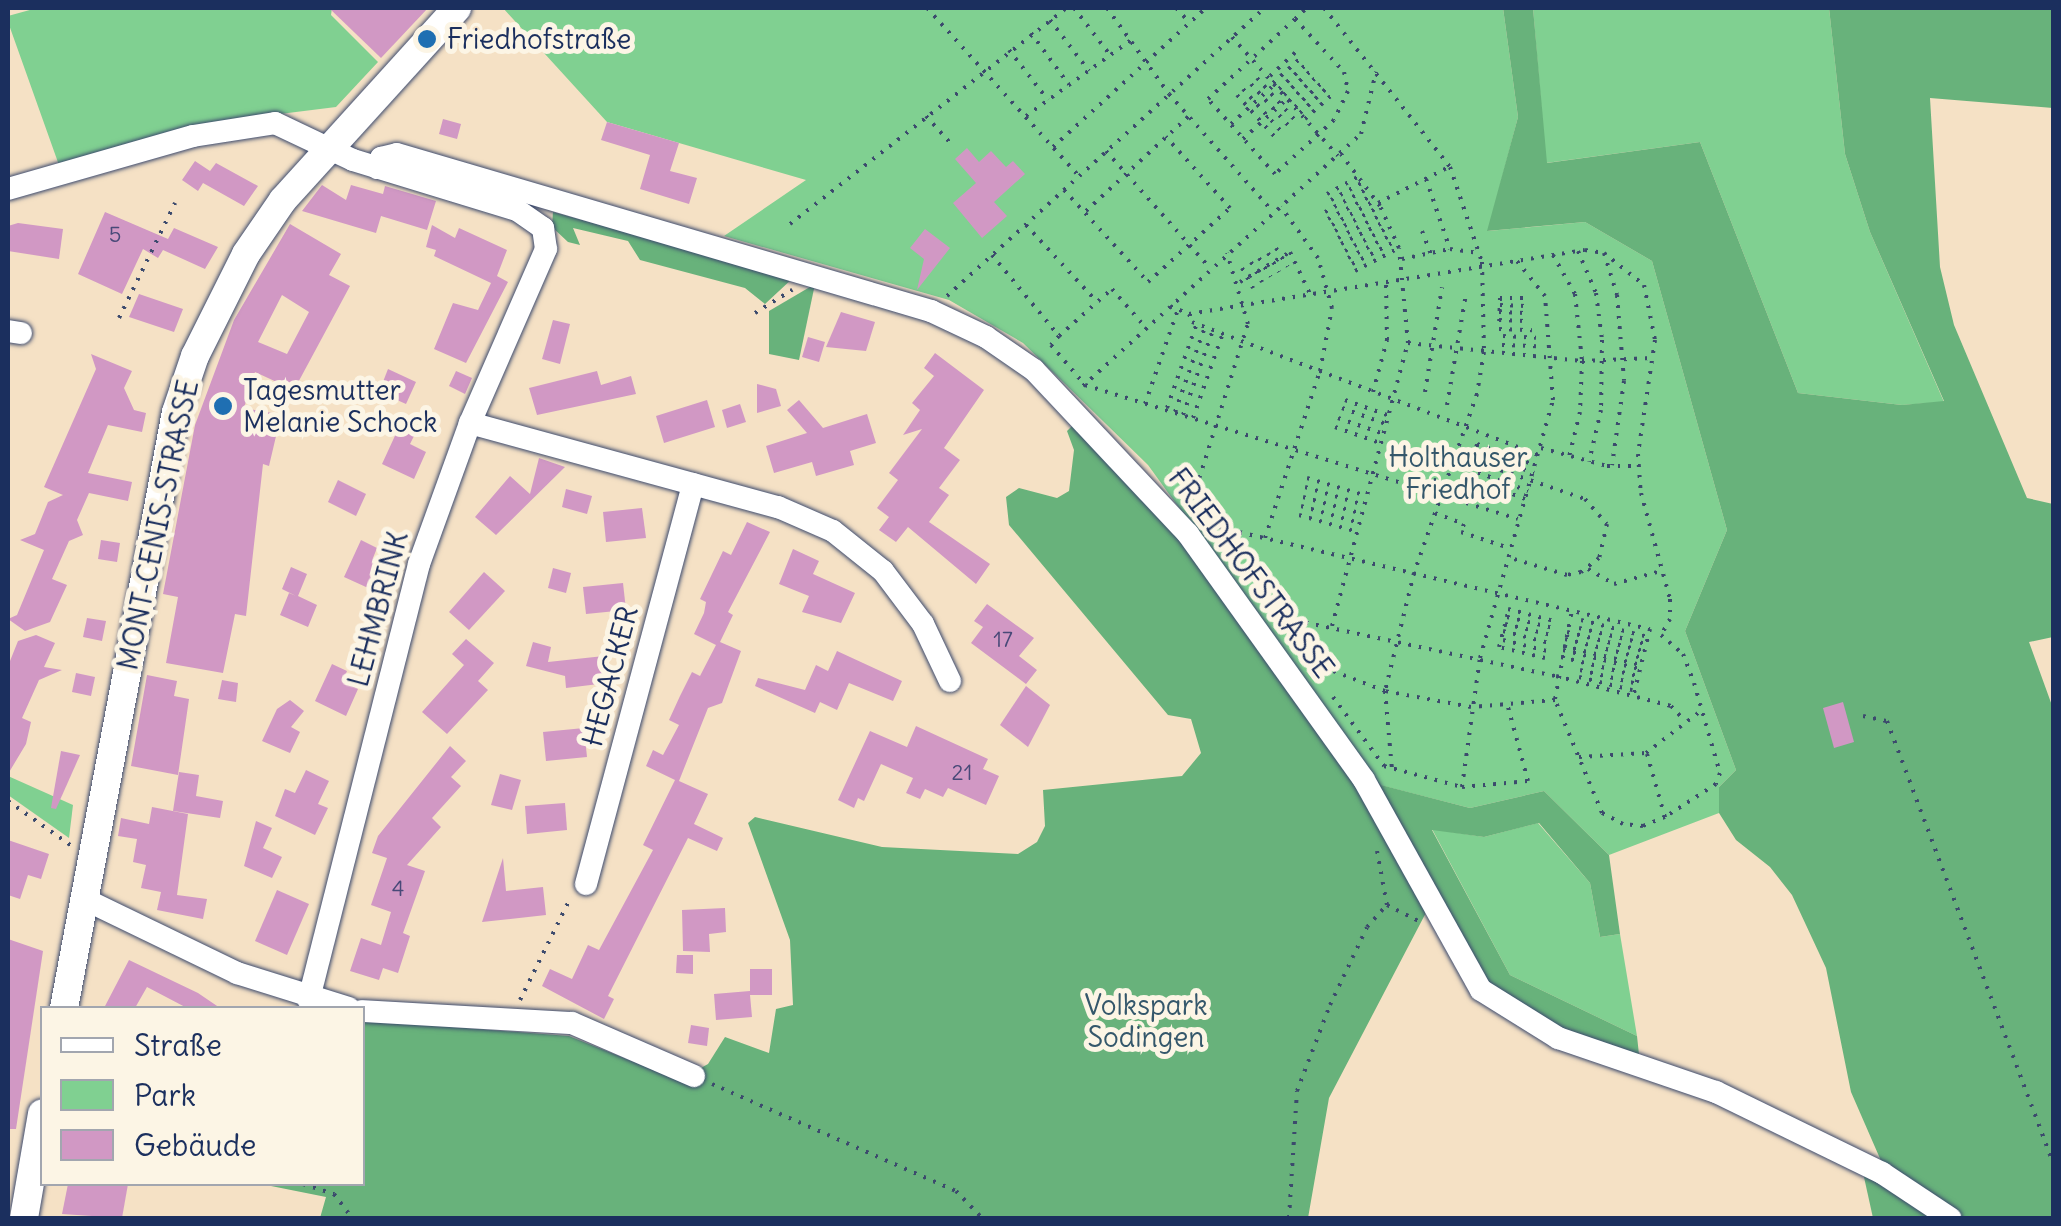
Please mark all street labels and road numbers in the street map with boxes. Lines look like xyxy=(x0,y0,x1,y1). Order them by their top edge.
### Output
street label: MONT-CENIS-STRASSE xyxy=(111,377,205,673)
street label: FRIEDHOFSTRASSE xyxy=(1161,462,1341,684)
street label: LEHMBRINK xyxy=(341,528,415,690)
street label: HEGACKER xyxy=(575,602,645,750)

